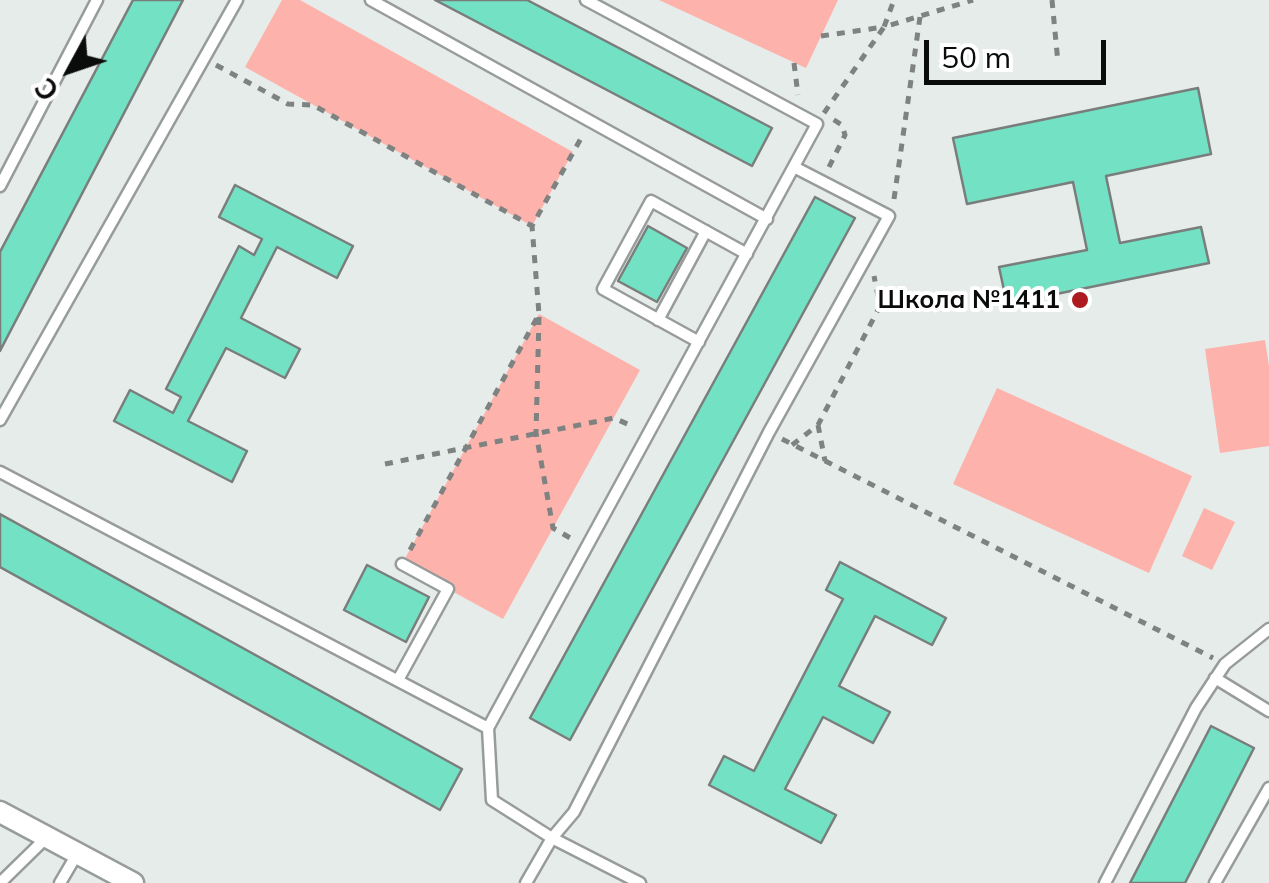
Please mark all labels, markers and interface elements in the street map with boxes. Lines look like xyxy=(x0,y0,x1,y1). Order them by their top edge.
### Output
north arrow xyxy=(20,20,120,120)
scale bar xyxy=(929,20,1112,82)
text: 50 m xyxy=(941,38,1011,76)
text: С xyxy=(27,71,66,108)
place label: Школа №1411 xyxy=(878,285,1060,315)
marker: Школа №1411 xyxy=(1069,289,1091,311)

